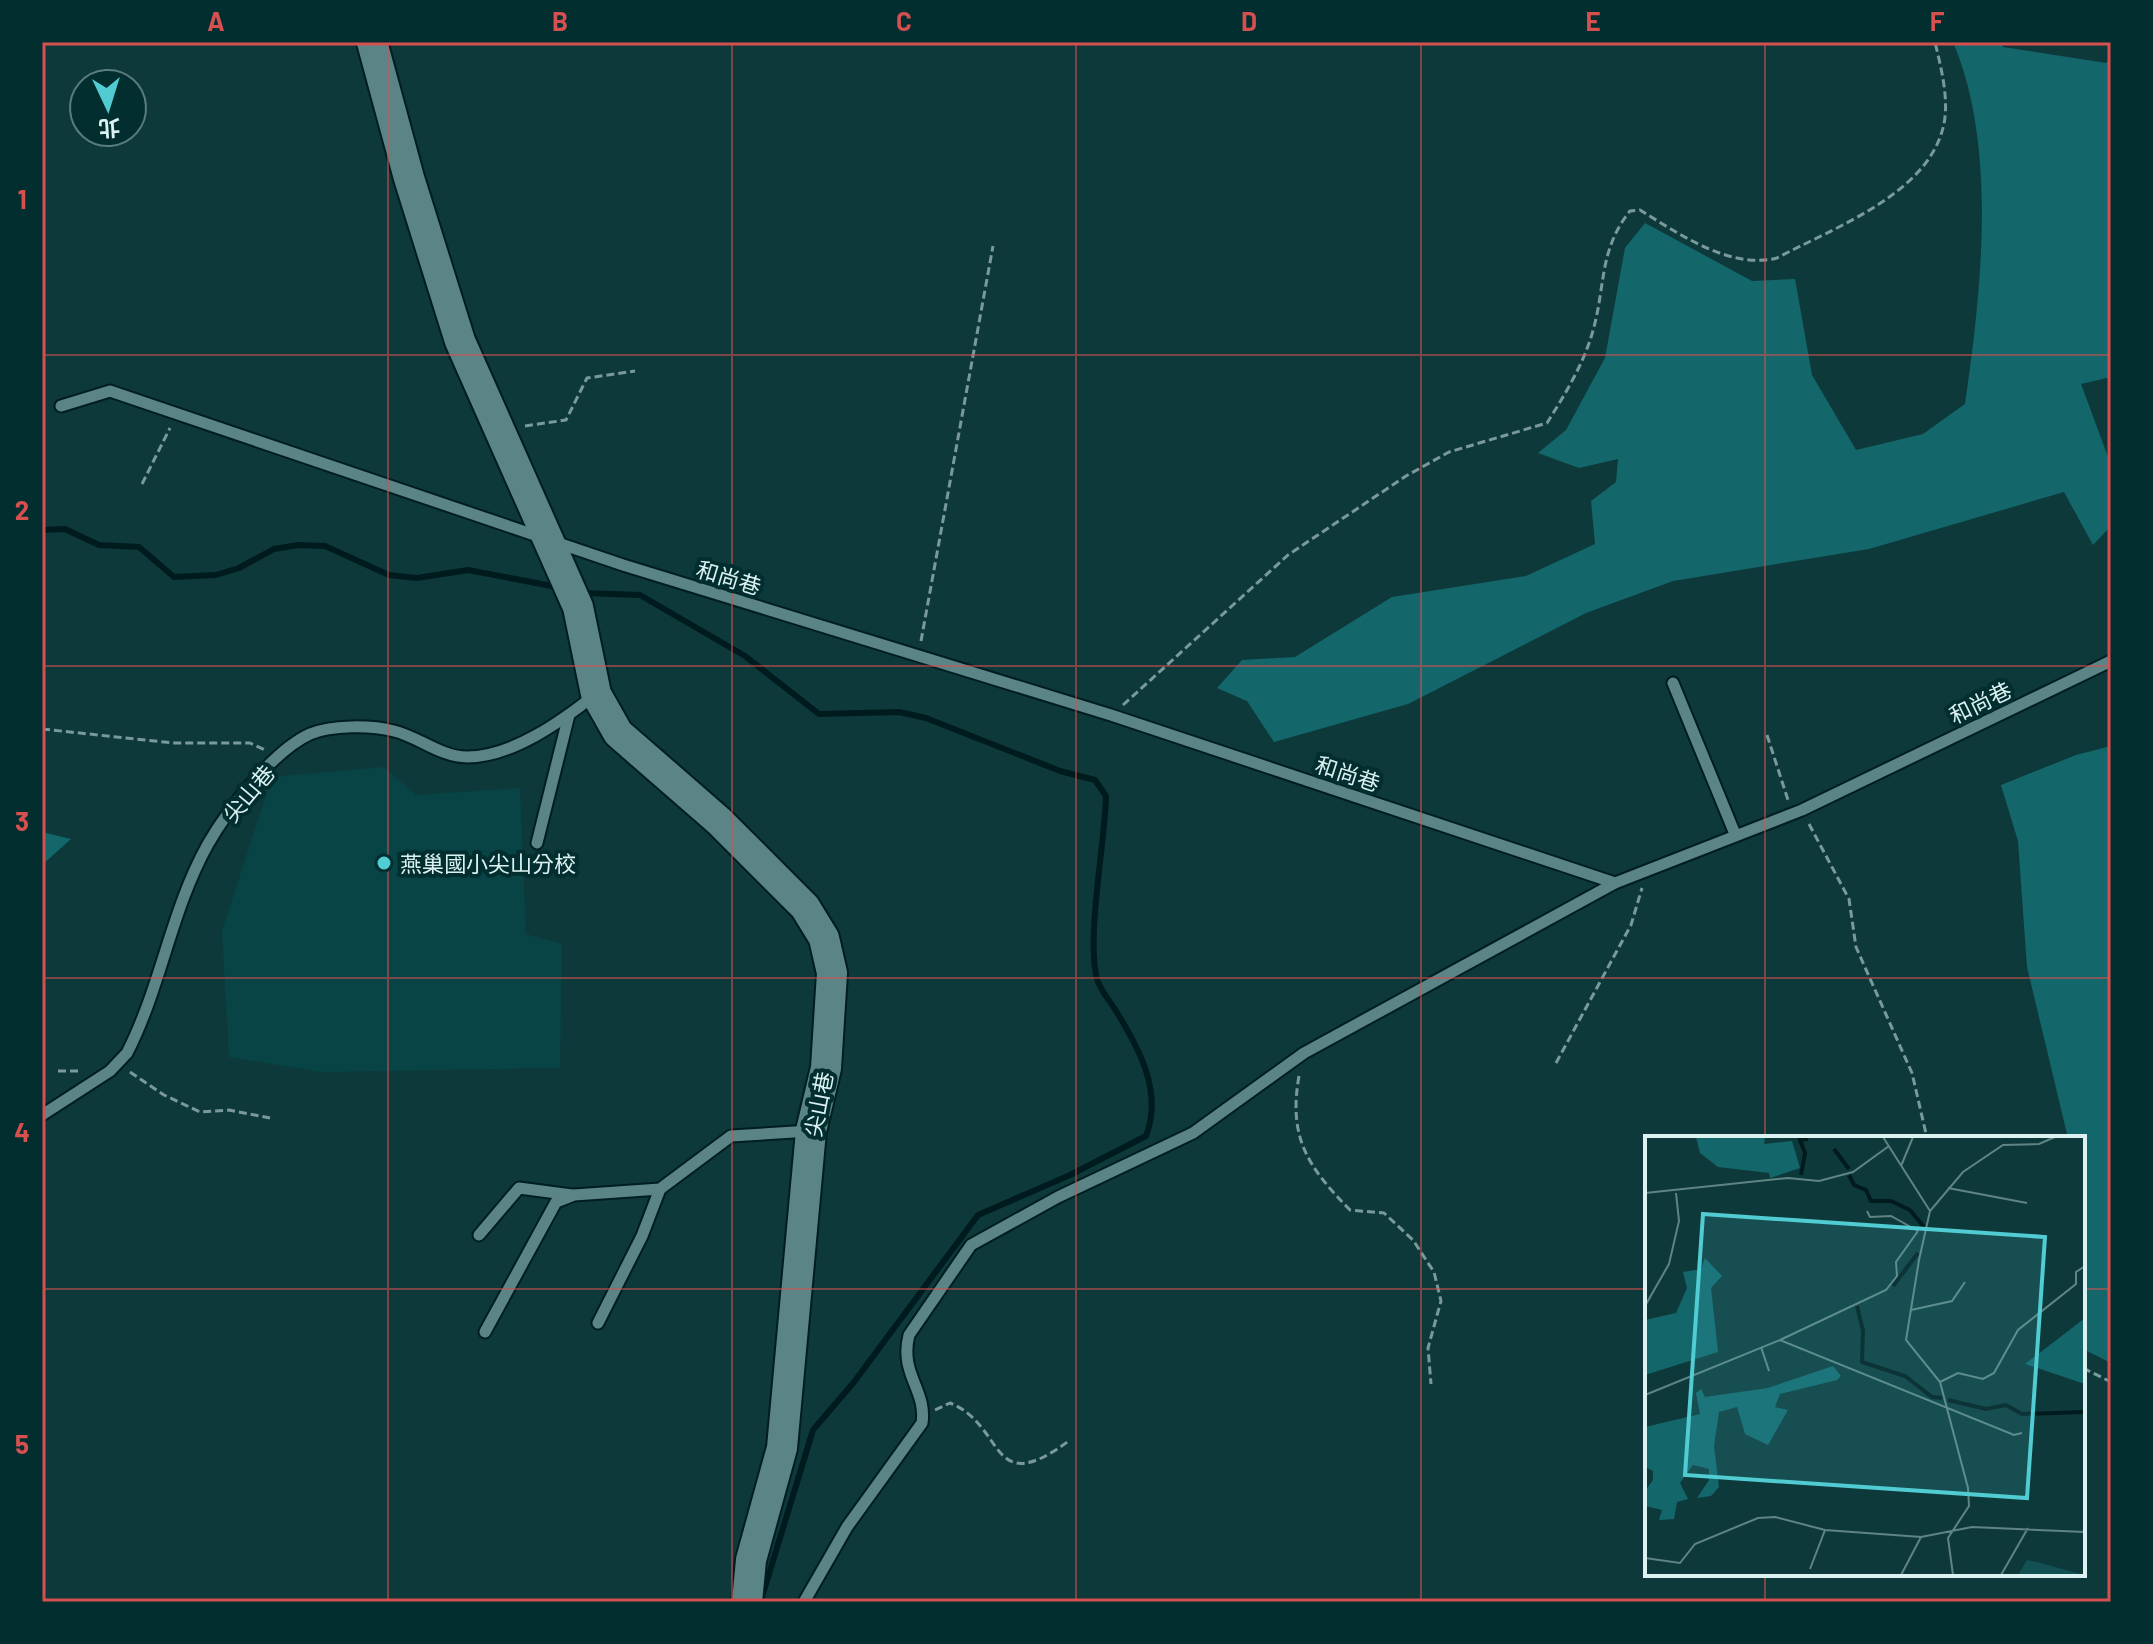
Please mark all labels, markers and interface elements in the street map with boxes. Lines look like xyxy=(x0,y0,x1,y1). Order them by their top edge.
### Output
text: A xyxy=(207,5,225,36)
text: B xyxy=(552,5,568,36)
text: C xyxy=(896,5,912,36)
text: D xyxy=(1241,5,1257,36)
text: E xyxy=(1585,5,1601,36)
text: F xyxy=(1930,5,1945,36)
north arrow xyxy=(68,68,148,148)
text: 北 xyxy=(98,115,121,143)
text: 1 xyxy=(17,183,27,214)
text: 2 xyxy=(15,494,29,525)
street label: 和尚巷 xyxy=(694,555,764,599)
street label: 和尚巷 xyxy=(1945,676,2015,728)
street label: 和尚巷 xyxy=(1313,750,1383,796)
street label: 尖山巷 xyxy=(217,759,279,827)
text: 3 xyxy=(15,805,29,836)
place label: 燕巢國小尖山分校 xyxy=(400,850,576,876)
marker: 燕巢國小尖山分校 xyxy=(375,854,393,872)
street label: 尖山巷 xyxy=(799,1069,837,1139)
text: 4 xyxy=(14,1116,30,1147)
inset map xyxy=(1645,1136,2085,1576)
text: 5 xyxy=(15,1428,29,1459)

